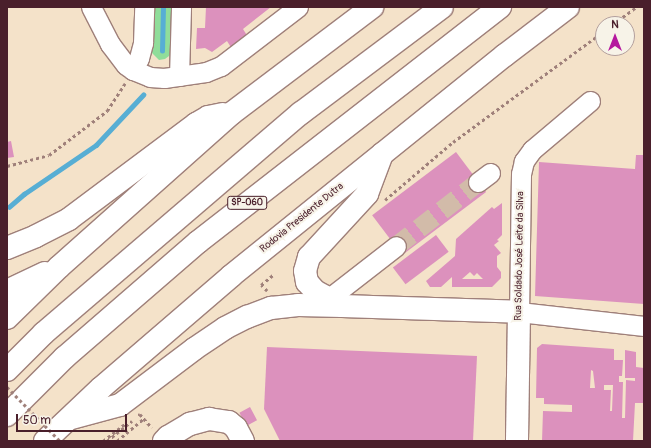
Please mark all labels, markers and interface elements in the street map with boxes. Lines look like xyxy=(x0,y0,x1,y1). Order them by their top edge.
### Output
north arrow xyxy=(595,16,635,56)
text: N xyxy=(611,18,619,31)
street label: Rodovia Presidente Dutra xyxy=(258,181,346,255)
street label: Rua Soldado José Leite da Silva xyxy=(513,191,527,321)
road number: SP-060 xyxy=(227,196,267,210)
scale bar xyxy=(18,406,129,432)
text: 50 m xyxy=(23,413,51,428)

